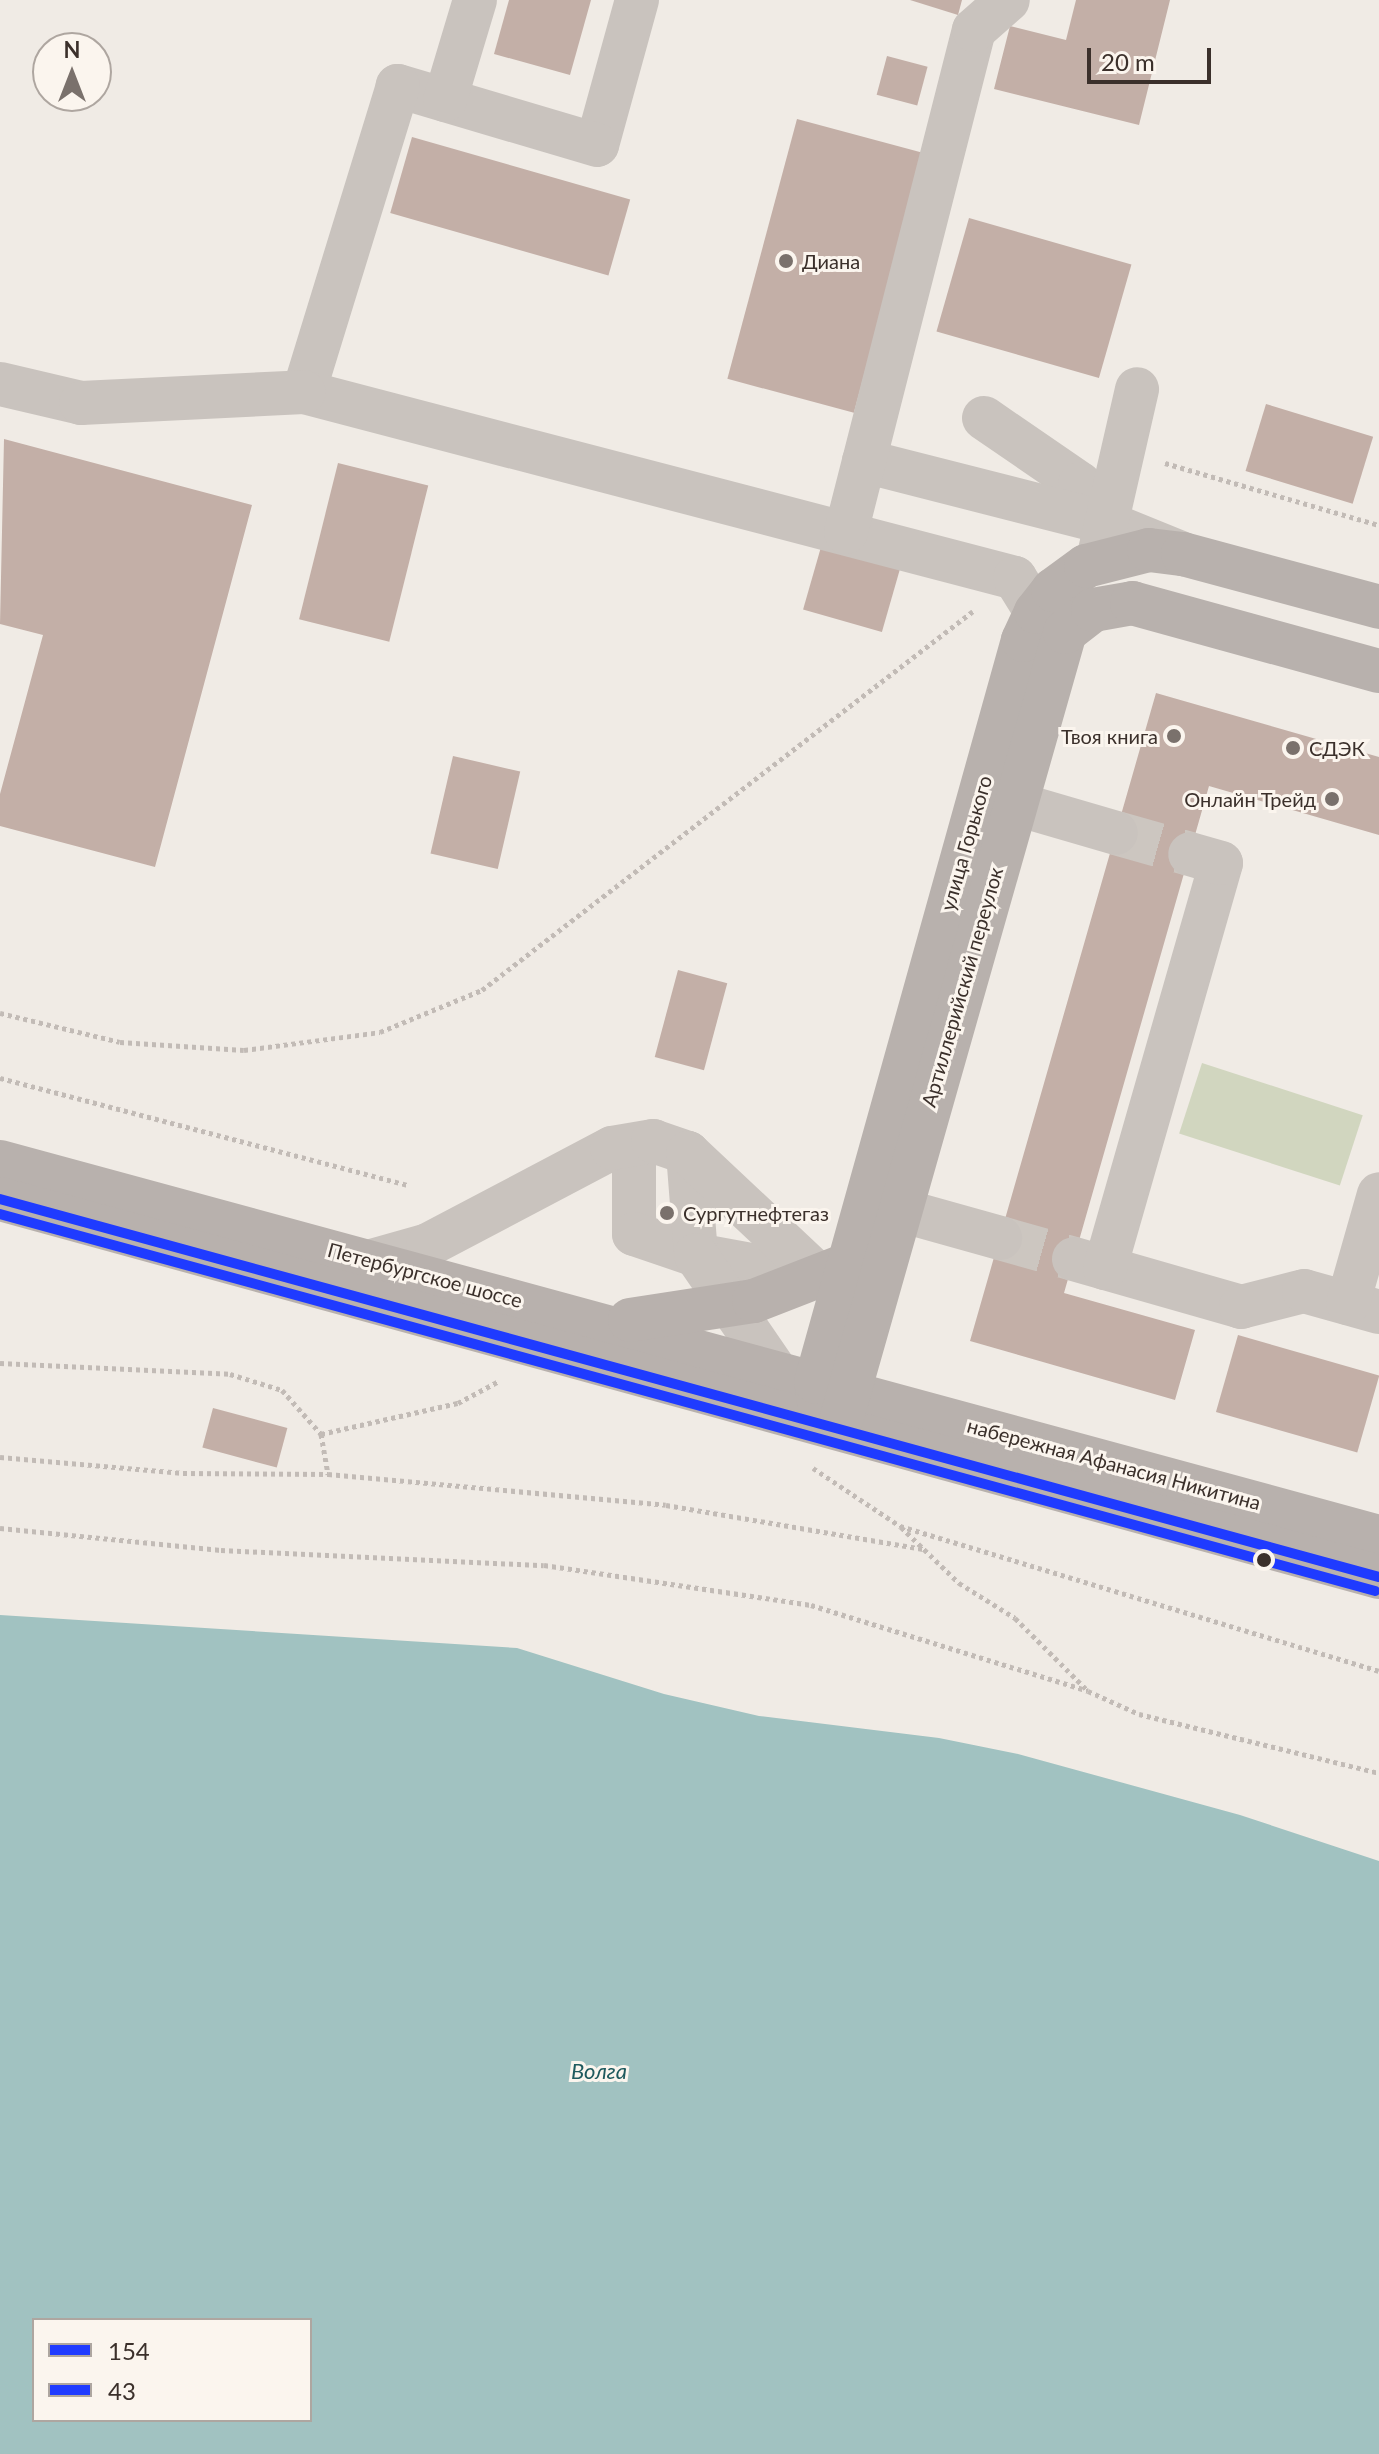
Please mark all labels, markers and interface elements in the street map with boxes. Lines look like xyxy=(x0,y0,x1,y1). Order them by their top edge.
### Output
north arrow xyxy=(32,32,112,112)
scale bar xyxy=(1091,32,1215,82)
text: N xyxy=(64,36,80,63)
text: 20 m xyxy=(1101,47,1155,76)
place label: Диана xyxy=(802,249,860,273)
marker: Диана xyxy=(777,252,795,270)
place label: Твоя книга xyxy=(1061,724,1158,748)
marker: Твоя книга xyxy=(1165,727,1183,745)
place label: СДЭК xyxy=(1309,736,1365,760)
marker: СДЭК xyxy=(1284,739,1302,757)
street label: улица Горького xyxy=(935,773,997,913)
place label: Онлайн Трейд xyxy=(1184,787,1316,811)
marker: Онлайн Трейд xyxy=(1323,790,1341,808)
street label: Артиллерийский переулок xyxy=(916,864,1008,1110)
place label: Сургутнефтегаз xyxy=(683,1201,829,1225)
marker: Сургутнефтегаз xyxy=(658,1204,676,1222)
street label: Петербургское шоссе xyxy=(325,1237,525,1313)
street label: набережная Афанасия Никитина xyxy=(965,1413,1263,1515)
unlabelled marker xyxy=(1256,1552,1272,1568)
water label: Волга xyxy=(571,2058,627,2084)
legend xyxy=(32,2318,312,2422)
text: 154 xyxy=(108,2336,150,2365)
text: 43 xyxy=(108,2376,136,2405)

